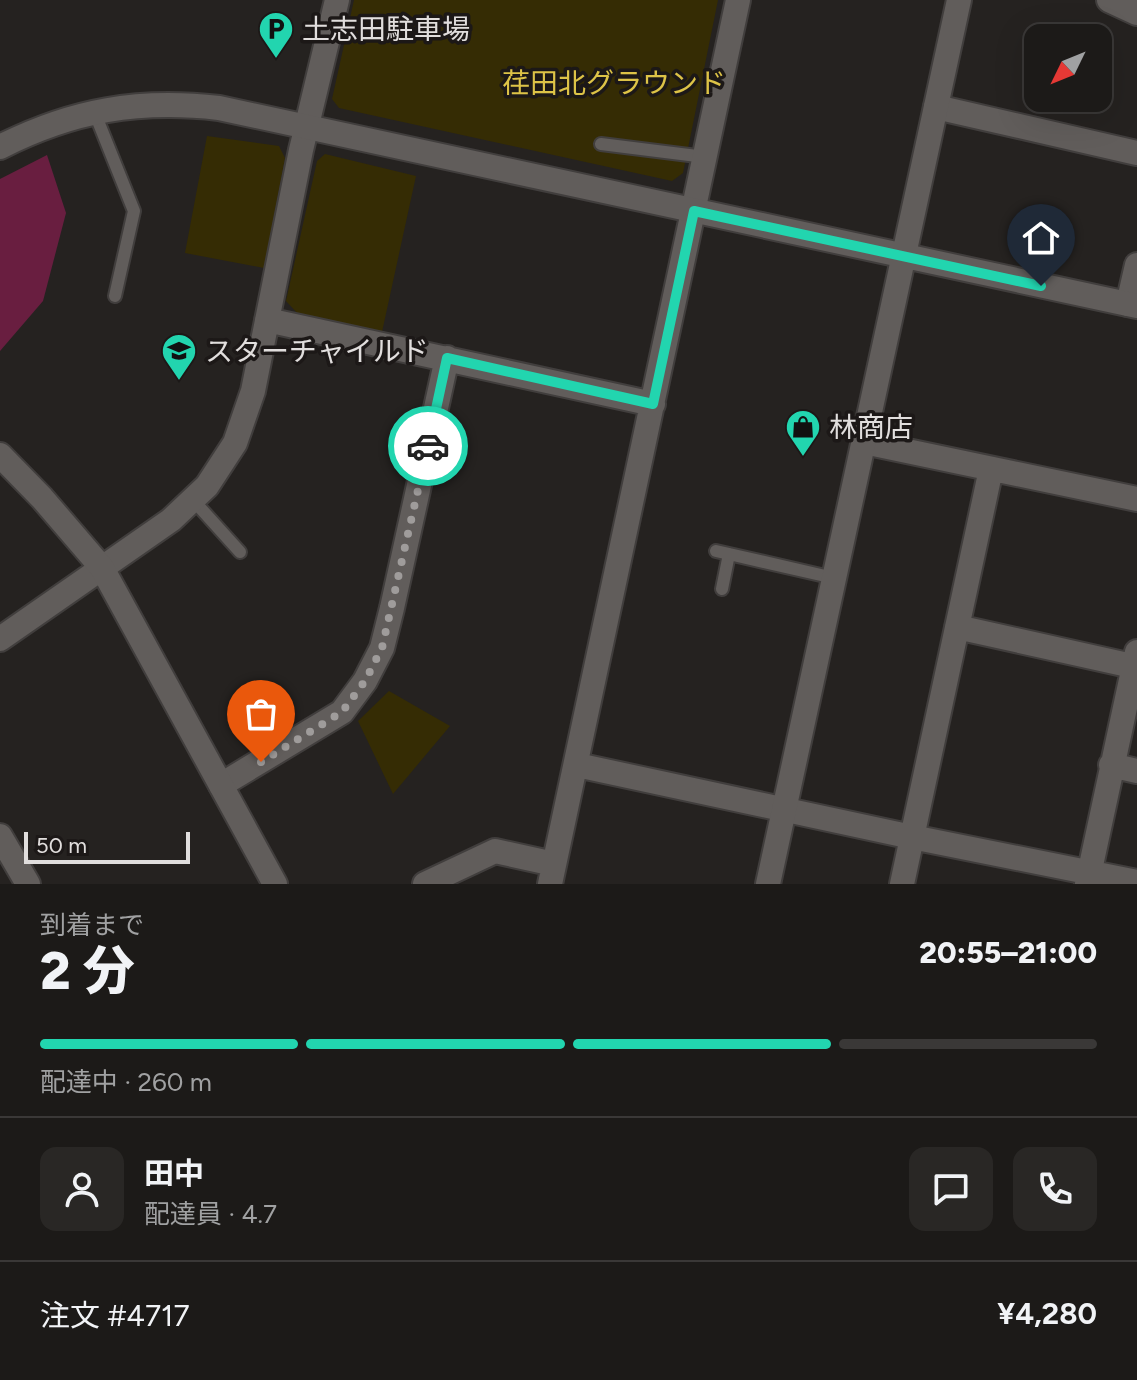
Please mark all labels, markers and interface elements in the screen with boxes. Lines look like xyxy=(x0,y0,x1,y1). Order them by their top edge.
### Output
parking icon: 土志田駐車場 xyxy=(257,10,295,60)
place label: 土志田駐車場 xyxy=(302,12,470,46)
north arrow xyxy=(1024,24,1112,112)
map controls xyxy=(1024,24,1112,112)
park label: 荏田北グラウンド xyxy=(502,66,726,100)
pin xyxy=(1007,204,1075,286)
icon: home xyxy=(1019,216,1063,260)
school or university icon: スターチャイルド xyxy=(160,332,198,382)
place label: スターチャイルド xyxy=(205,334,429,368)
courier xyxy=(388,406,468,486)
shop icon: 林商店 xyxy=(784,408,822,458)
place label: 林商店 xyxy=(829,410,913,444)
icon: car xyxy=(406,424,450,468)
pin xyxy=(227,680,295,762)
icon: bag xyxy=(239,692,283,736)
scale bar xyxy=(24,828,190,864)
text: 50 m xyxy=(36,832,87,859)
text: 到着まで xyxy=(40,909,144,941)
text: 20:55–21:00 xyxy=(919,934,1097,971)
text: 2 分 xyxy=(40,940,135,1002)
text: 配達中 · 260 m xyxy=(40,1066,212,1098)
button: person xyxy=(40,1147,124,1231)
button: chat xyxy=(909,1147,993,1231)
button: phone xyxy=(1013,1147,1097,1231)
text: 田中 xyxy=(144,1155,204,1192)
text: 配達員 · 4.7 xyxy=(144,1198,277,1230)
text: ¥4,280 xyxy=(997,1295,1097,1332)
text: 注文 #4717 xyxy=(40,1297,190,1334)

